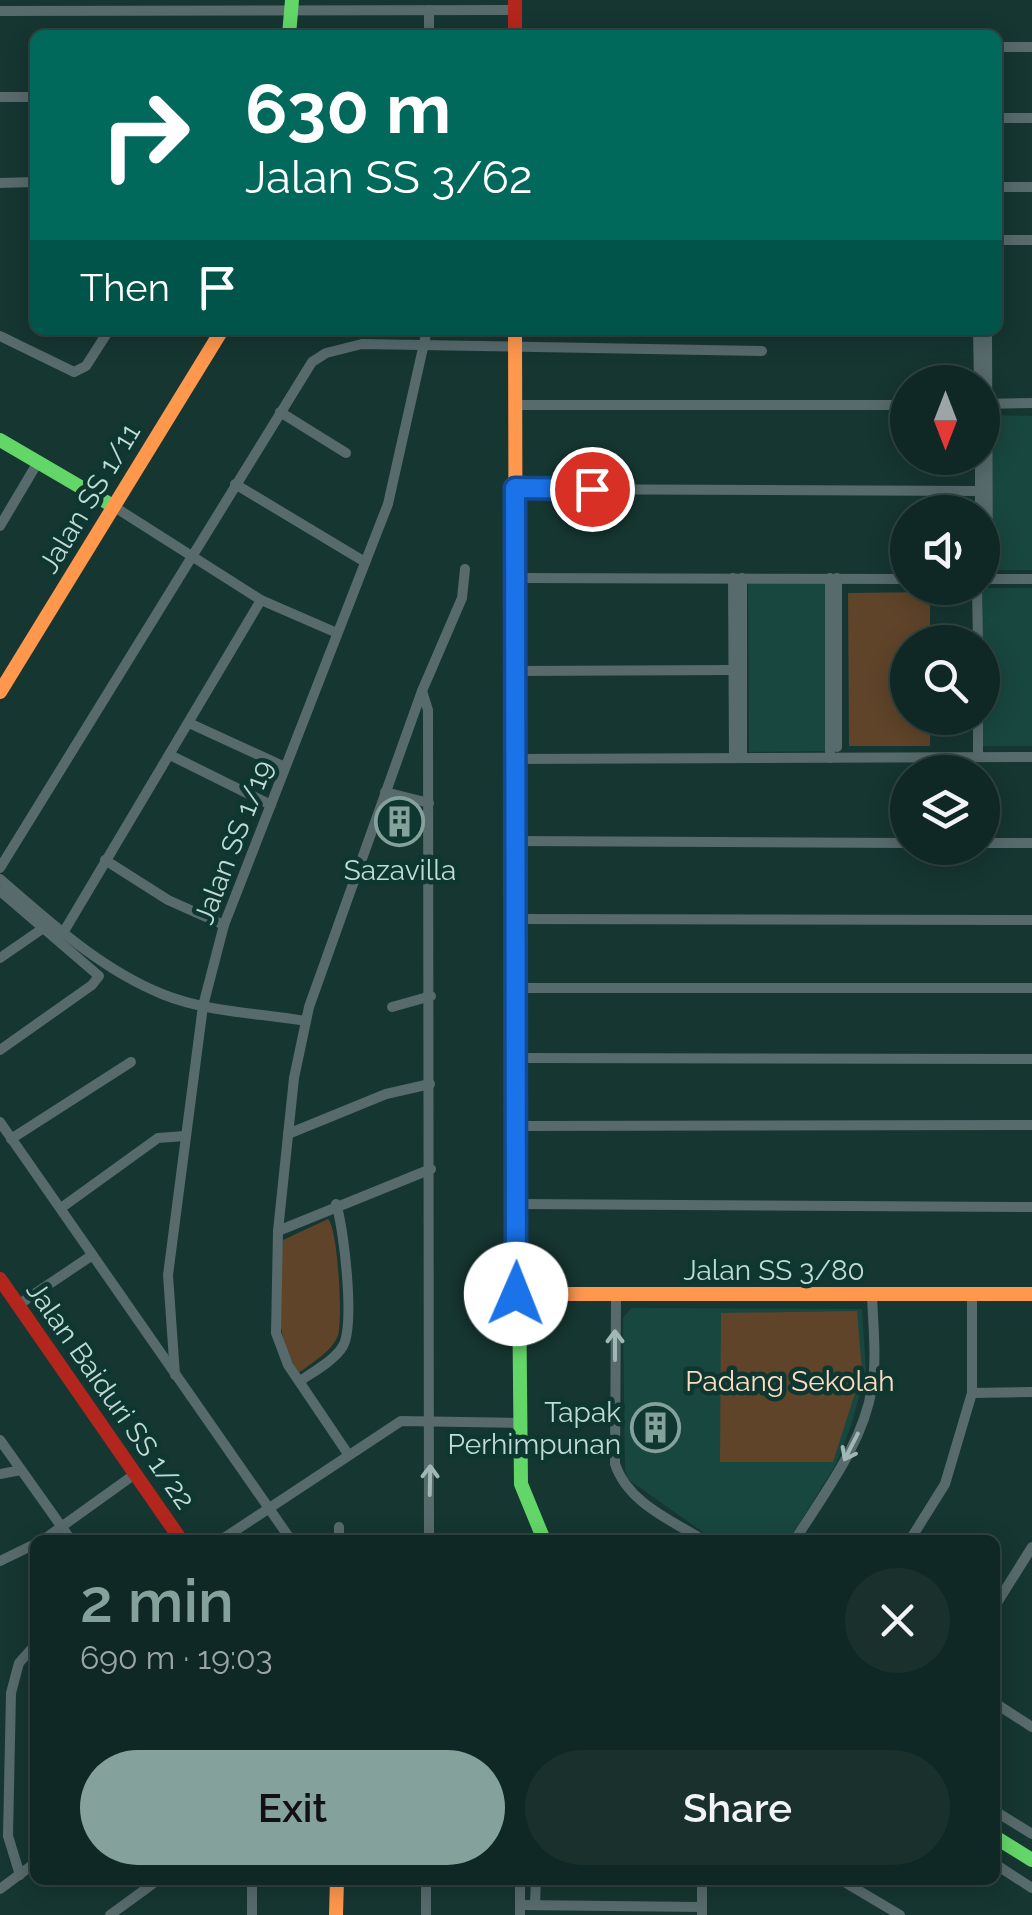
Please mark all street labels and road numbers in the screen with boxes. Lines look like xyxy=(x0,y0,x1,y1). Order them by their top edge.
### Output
street label: Jalan SS 1/11 xyxy=(32,418,147,579)
street label: Jalan SS 1/19 xyxy=(187,756,280,929)
street label: Jalan SS 3/80 xyxy=(683,1254,865,1287)
street label: Jalan Baiduri SS 1/22 xyxy=(19,1275,202,1516)

